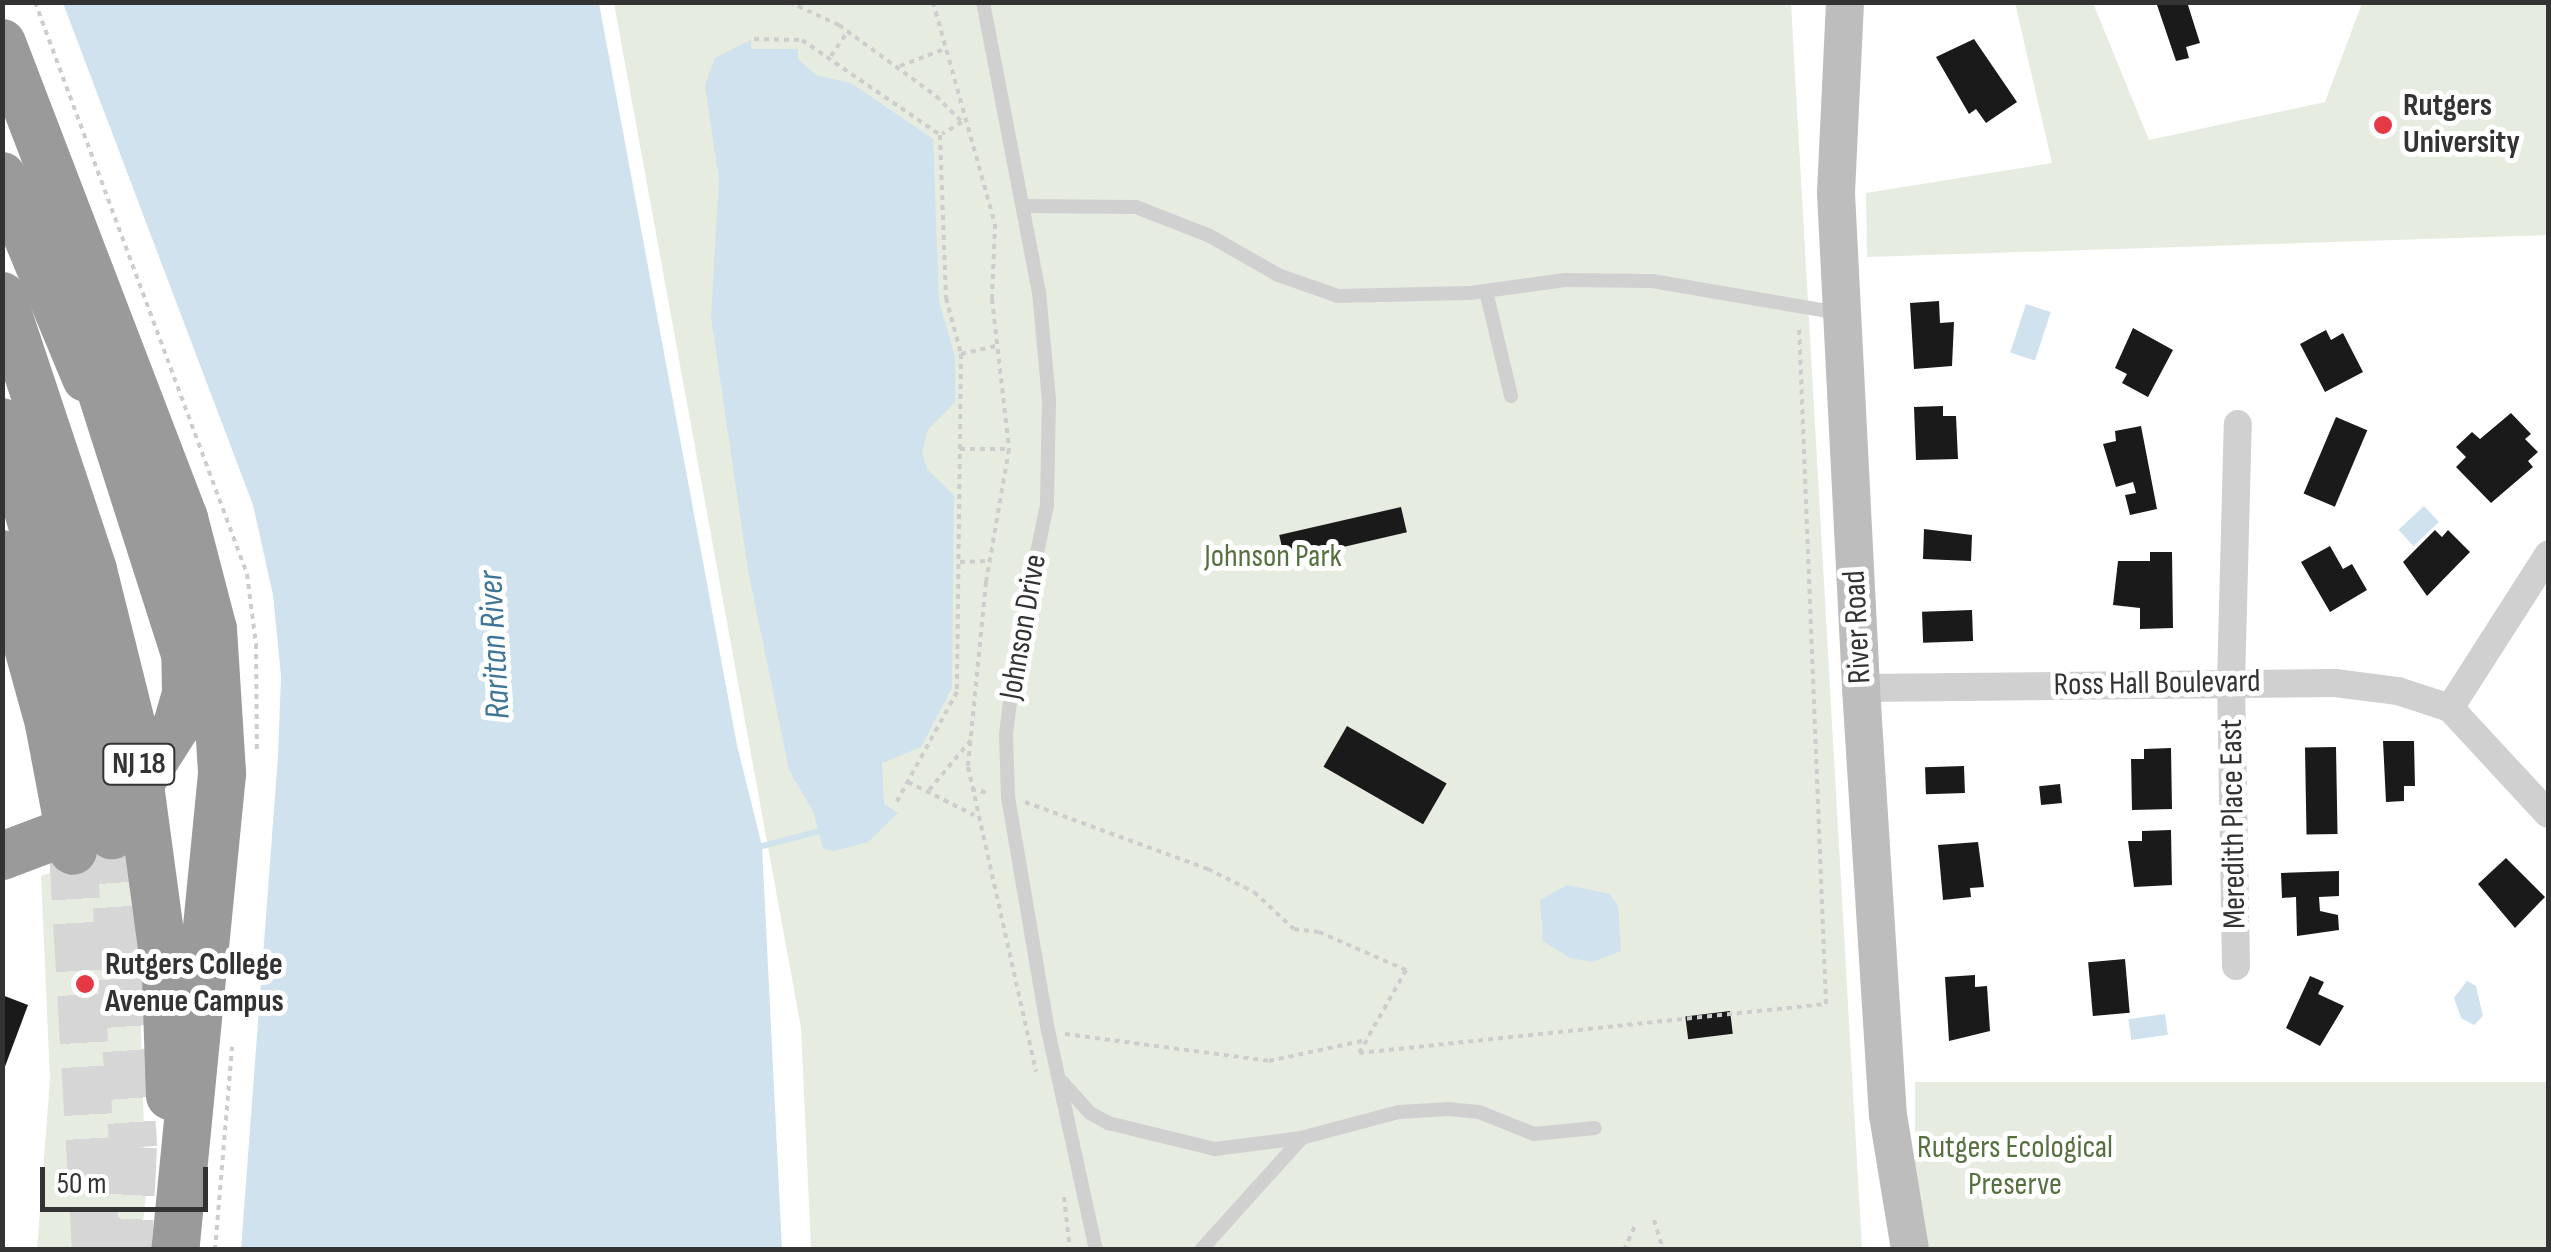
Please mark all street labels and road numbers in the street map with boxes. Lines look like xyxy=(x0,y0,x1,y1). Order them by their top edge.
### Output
street label: Johnson Drive xyxy=(992,551,1056,703)
street label: River Road xyxy=(1836,569,1880,685)
street label: Ross Hall Boulevard xyxy=(2053,663,2261,705)
street label: Meredith Place East xyxy=(2213,719,2255,929)
road number: NJ 18 xyxy=(102,739,176,789)

